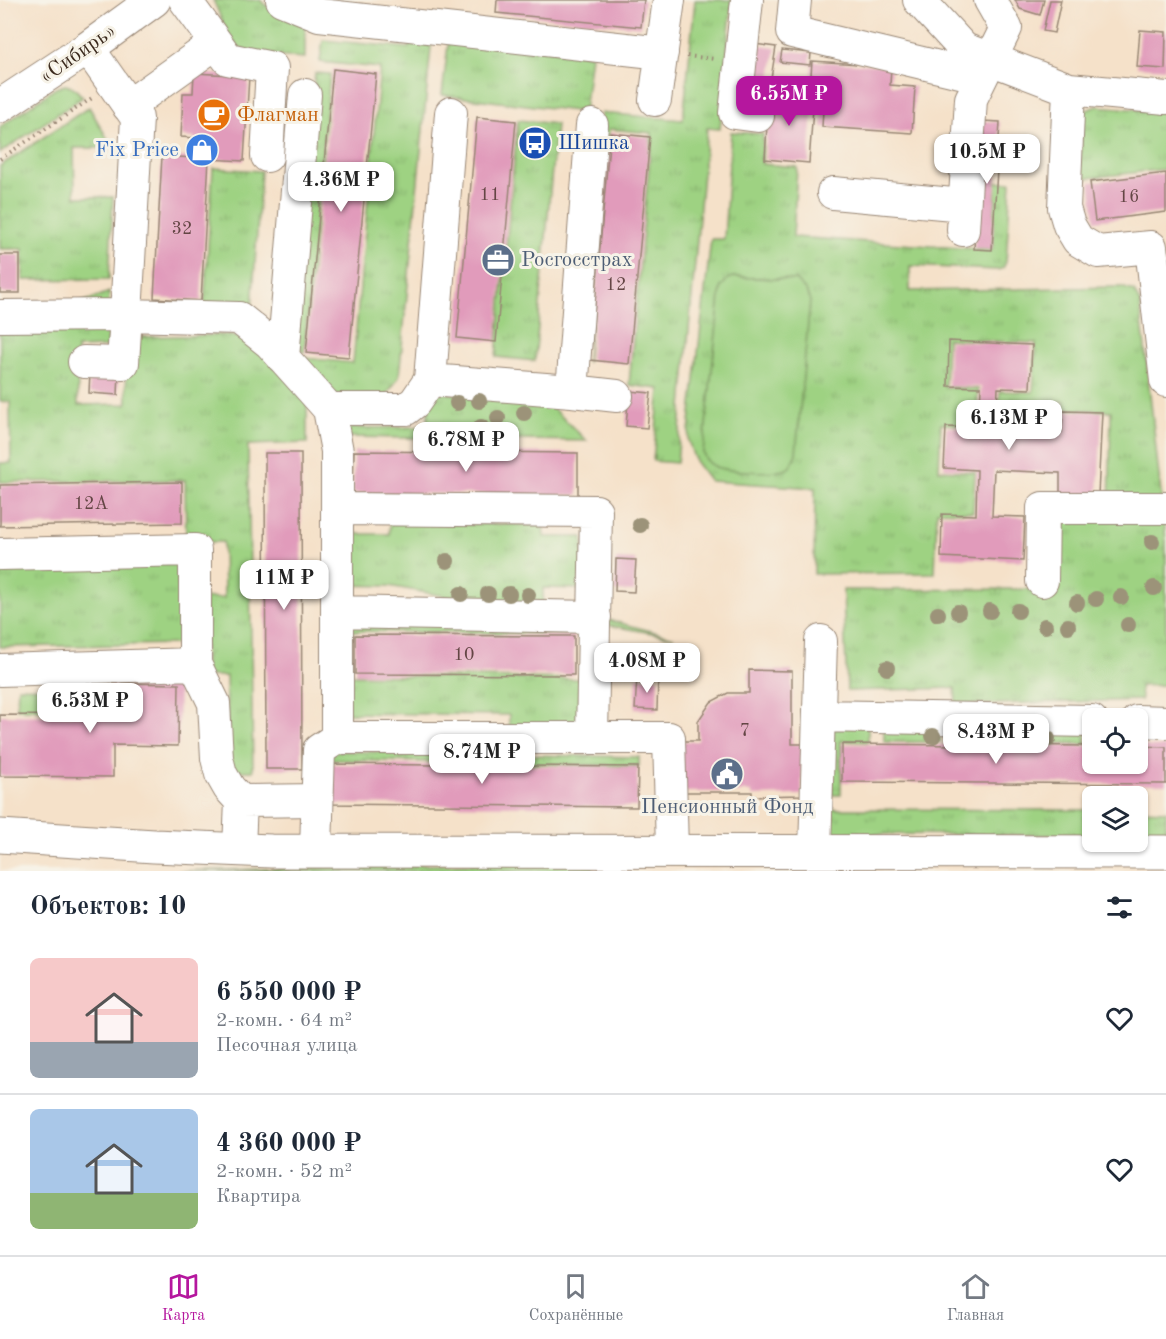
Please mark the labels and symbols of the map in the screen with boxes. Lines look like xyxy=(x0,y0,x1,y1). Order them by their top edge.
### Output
street label: «Сибирь» xyxy=(36,20,120,88)
pin: 6.55M ₽ xyxy=(734,76,844,127)
cafe icon: Флагман xyxy=(196,97,232,133)
place label: Флагман xyxy=(237,105,319,126)
bus stop icon: Шишка xyxy=(517,125,553,161)
shop icon: Fix Price xyxy=(184,132,220,168)
place label: Шишка xyxy=(558,133,629,154)
pin: 10.5M ₽ xyxy=(932,134,1042,185)
place label: Fix Price xyxy=(95,140,179,161)
pin: 4.36M ₽ xyxy=(286,162,396,213)
house number: 11 xyxy=(480,186,500,204)
house number: 16 xyxy=(1119,188,1139,206)
house number: 32 xyxy=(172,220,192,238)
office icon: Росгосстрах xyxy=(480,242,516,278)
place label: Росгосстрах xyxy=(521,250,633,271)
house number: 12 xyxy=(606,276,626,294)
pin: 6.13M ₽ xyxy=(954,400,1064,451)
pin: 6.78M ₽ xyxy=(411,422,521,473)
house number: 12А xyxy=(74,495,109,513)
pin: 11M ₽ xyxy=(242,560,326,611)
pin: 4.08M ₽ xyxy=(592,643,702,694)
house number: 10 xyxy=(454,646,474,664)
pin: 6.53M ₽ xyxy=(35,683,145,734)
pin: 8.43M ₽ xyxy=(941,714,1051,765)
house number: 7 xyxy=(740,722,750,740)
pin: 8.74M ₽ xyxy=(427,734,537,785)
public building icon: Пенсионный Фонд xyxy=(709,756,745,792)
place label: Пенсионный Фонд xyxy=(641,797,814,818)

